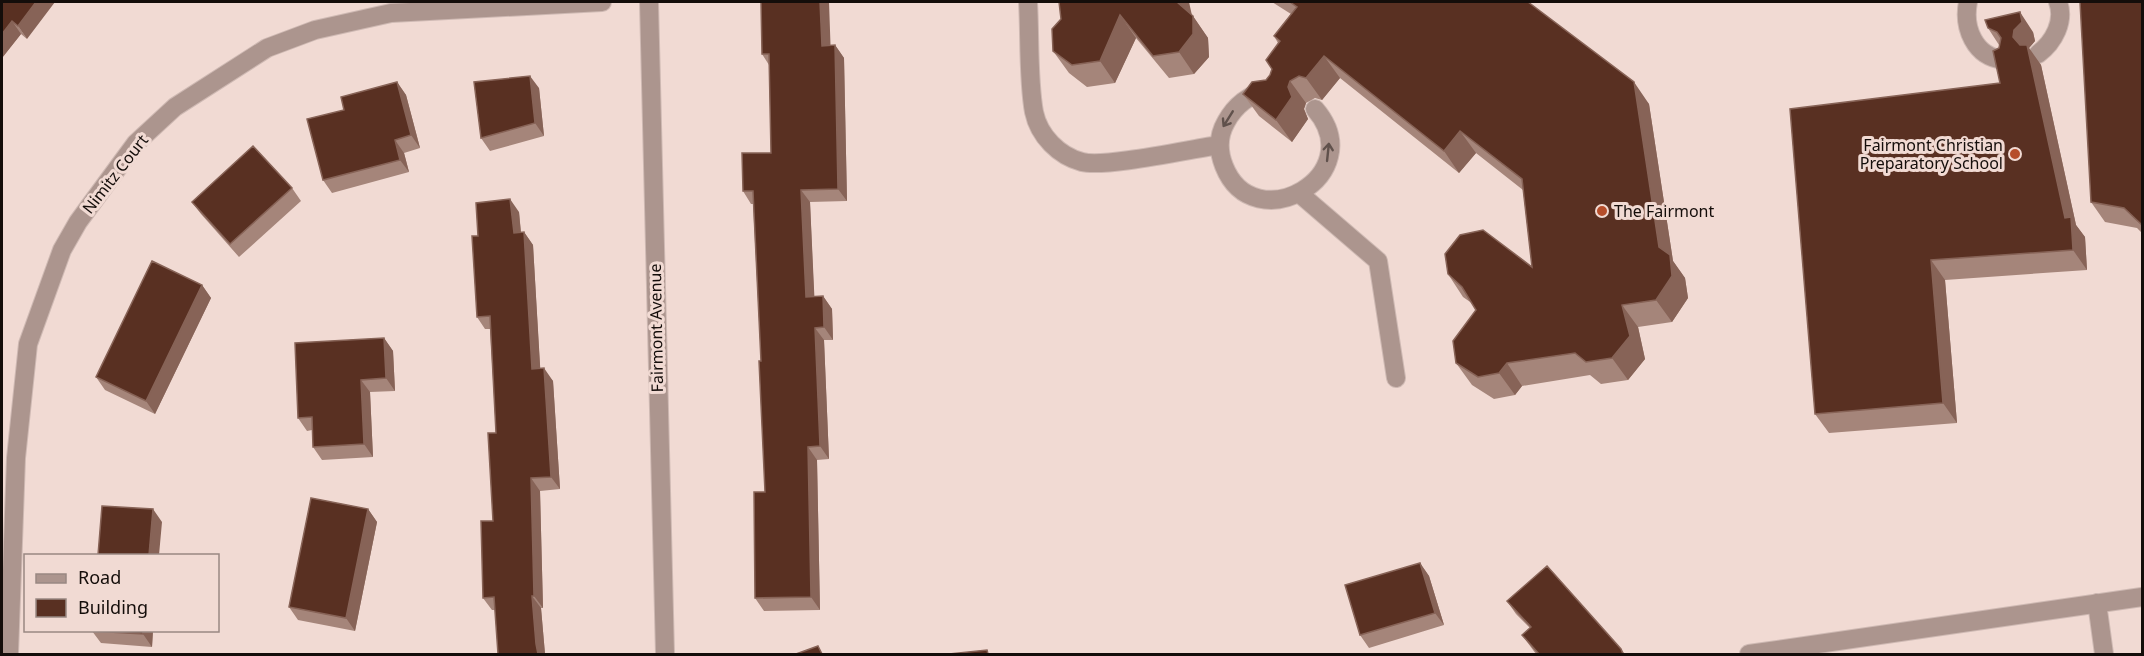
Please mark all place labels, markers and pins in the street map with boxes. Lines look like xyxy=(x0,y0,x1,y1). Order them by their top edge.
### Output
place label: Fairmont Christian Preparatory School xyxy=(1860,134,2003,174)
marker: Fairmont Christian Preparatory School xyxy=(2008,147,2022,161)
place label: The Fairmont xyxy=(1614,200,1715,222)
marker: The Fairmont xyxy=(1595,204,1609,218)

